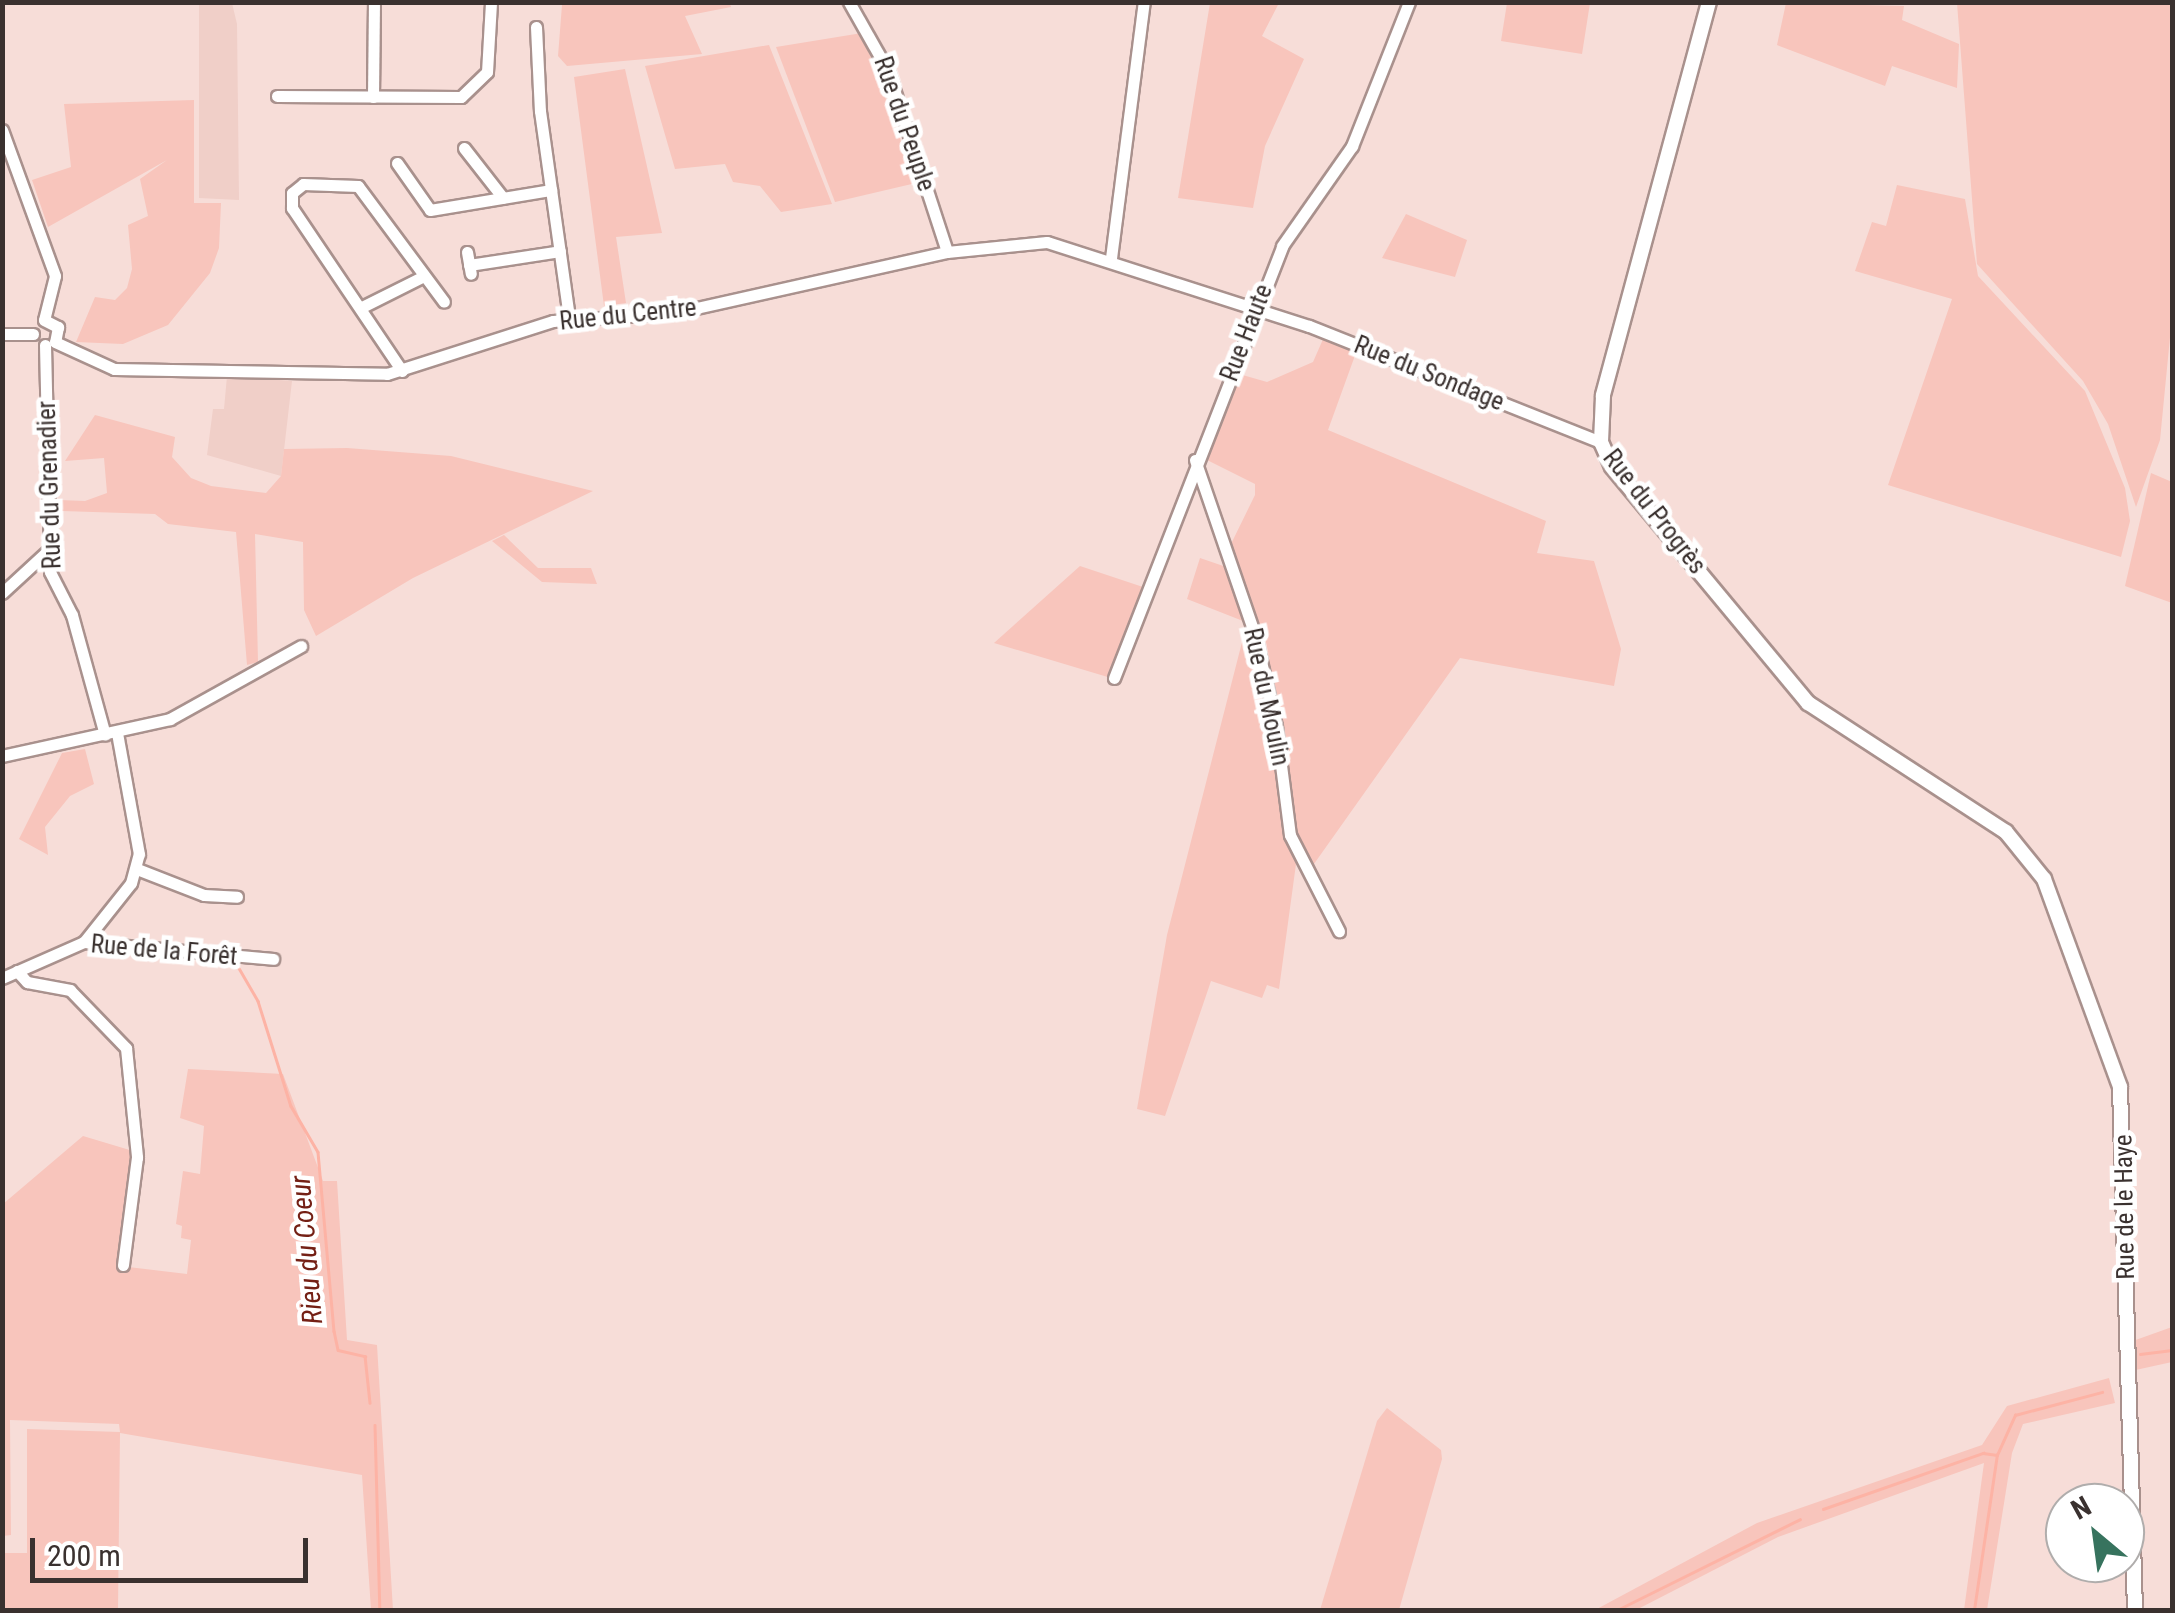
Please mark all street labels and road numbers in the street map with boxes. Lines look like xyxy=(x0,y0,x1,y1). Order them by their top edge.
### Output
street label: Rue du Peuple xyxy=(867,53,941,195)
street label: Rue Haute xyxy=(1215,280,1279,386)
street label: Rue du Centre xyxy=(558,293,698,337)
street label: Rue du Sondage xyxy=(1350,330,1508,418)
street label: Rue du Grenadier xyxy=(32,400,68,570)
street label: Rue du Progrès xyxy=(1596,444,1712,580)
street label: Rue du Moulin xyxy=(1237,625,1295,769)
street label: Rue de la Forêt xyxy=(90,930,238,972)
street label: Rue de le Haye xyxy=(2109,1134,2141,1280)

